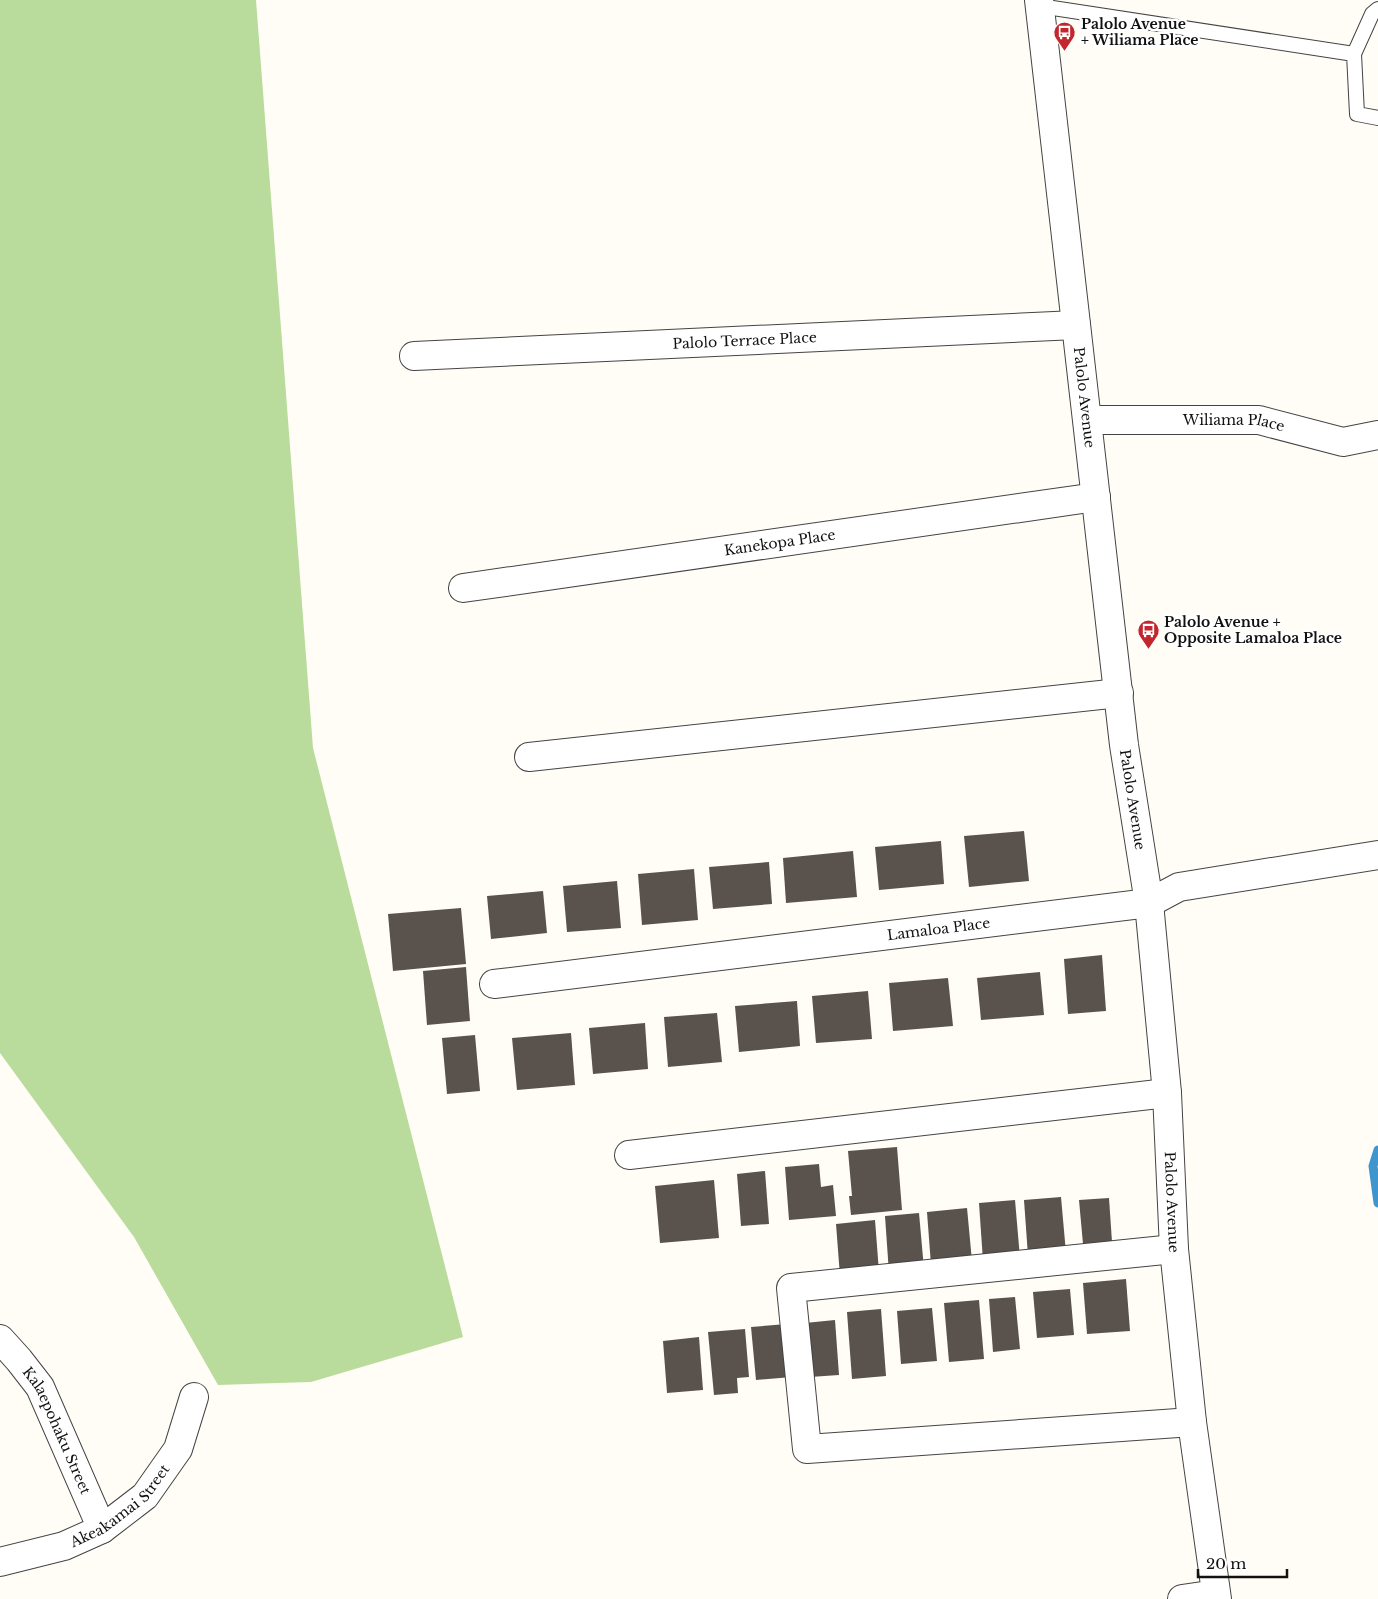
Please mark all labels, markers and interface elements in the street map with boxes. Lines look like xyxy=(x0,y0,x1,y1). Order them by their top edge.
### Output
place label: Palolo Avenue + Wiliama Place xyxy=(1081,15,1198,49)
bus stop icon: Palolo Avenue + Wiliama Place xyxy=(1053,20,1077,51)
street label: Palolo Terrace Place xyxy=(672,328,817,353)
street label: Palolo Avenue xyxy=(1070,346,1099,449)
street label: Wiliama Place xyxy=(1182,411,1287,435)
street label: Kanekopa Place xyxy=(723,526,837,559)
place label: Palolo Avenue + Opposite Lamaloa Place xyxy=(1164,613,1342,647)
bus stop icon: Palolo Avenue + Opposite Lamaloa Place xyxy=(1136,618,1160,649)
street label: Palolo Avenue xyxy=(1116,748,1149,851)
street label: Lamaloa Place xyxy=(886,914,991,944)
street label: Palolo Avenue xyxy=(1161,1151,1183,1253)
street label: Kalaepohaku Street xyxy=(19,1363,95,1498)
street label: Akeakamai Street xyxy=(66,1460,174,1552)
scale bar xyxy=(1198,1546,1287,1578)
text: 20 m xyxy=(1206,1554,1246,1573)

